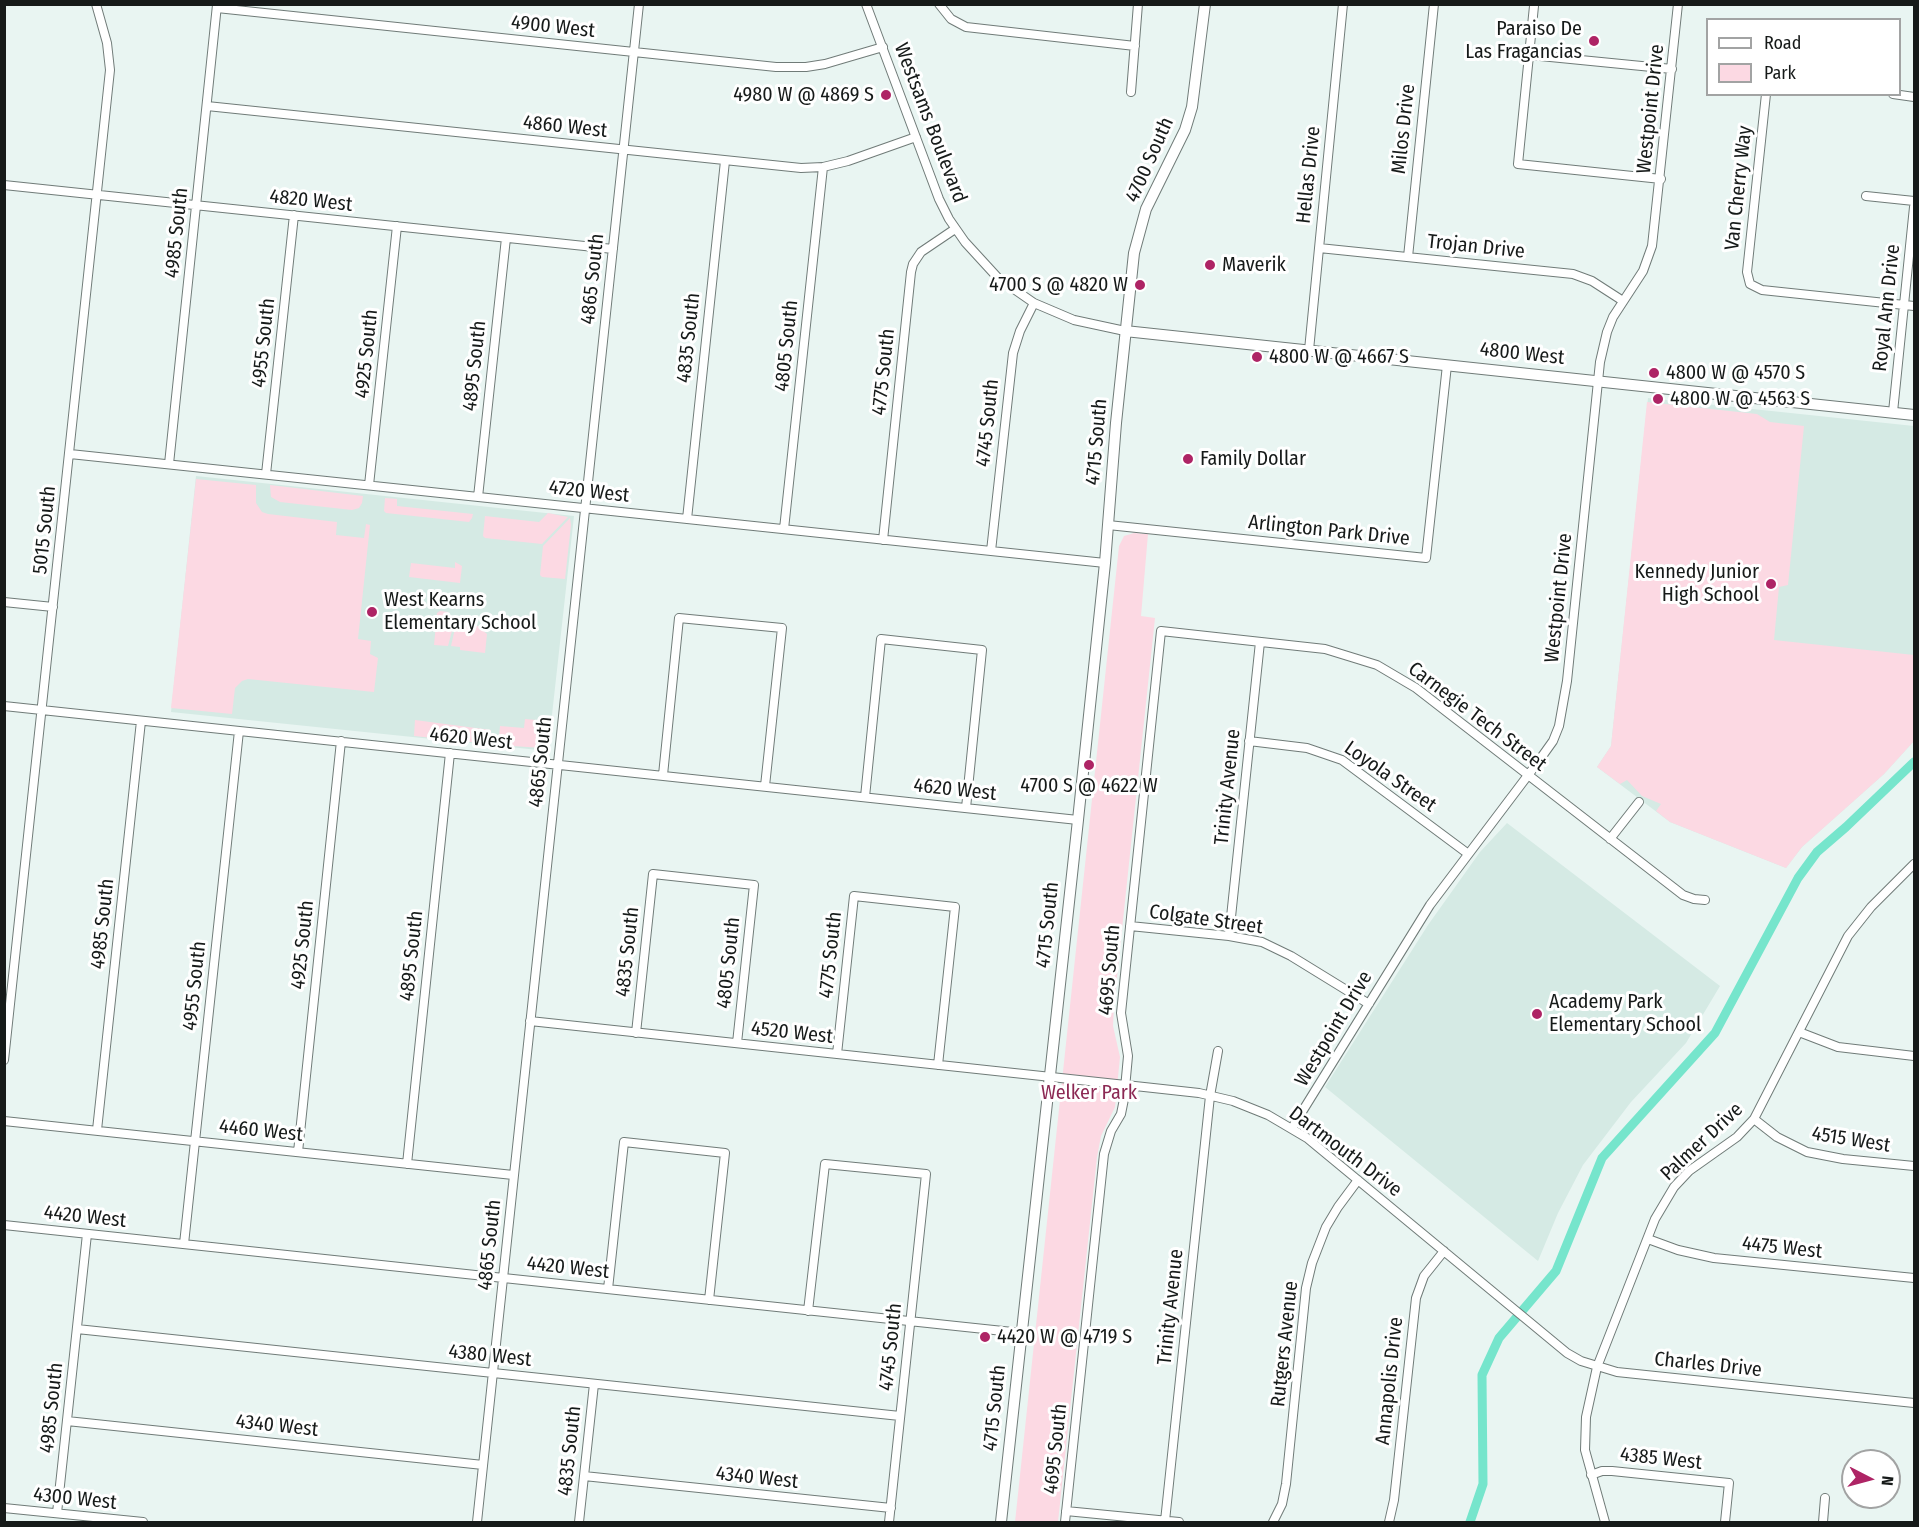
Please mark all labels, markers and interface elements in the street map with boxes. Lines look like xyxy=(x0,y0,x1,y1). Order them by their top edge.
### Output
street label: 4900 West xyxy=(510,11,596,43)
place label: Paraiso De Las Fragancias xyxy=(1465,17,1582,64)
legend xyxy=(1706,18,1901,96)
text: Road xyxy=(1764,32,1801,54)
marker: Paraiso De Las Fragancias xyxy=(1587,34,1601,48)
street label: Westsams Boulevard xyxy=(889,40,971,206)
street label: Westpoint Drive xyxy=(1632,43,1670,175)
text: Park xyxy=(1764,62,1796,84)
place label: 4980 W @ 4869 S xyxy=(733,83,874,107)
street label: Milos Drive xyxy=(1387,83,1421,175)
marker: 4980 W @ 4869 S xyxy=(879,88,893,102)
street label: 4860 West xyxy=(522,111,608,143)
street label: 4700 South xyxy=(1121,114,1179,206)
street label: Van Cherry Way xyxy=(1721,124,1757,252)
street label: Hellas Drive xyxy=(1292,125,1326,225)
street label: 4820 West xyxy=(268,185,354,217)
street label: 4985 South xyxy=(160,187,194,279)
street label: Trojan Drive xyxy=(1426,230,1526,264)
street label: 4865 South xyxy=(576,232,610,326)
street label: Royal Ann Drive xyxy=(1868,243,1906,373)
place label: Maverik xyxy=(1222,253,1286,277)
marker: Maverik xyxy=(1203,258,1217,272)
place label: 4700 S @ 4820 W xyxy=(989,273,1128,297)
marker: 4700 S @ 4820 W xyxy=(1133,278,1147,292)
street label: 4835 South xyxy=(672,292,706,384)
street label: 4955 South xyxy=(247,297,281,389)
street label: 4805 South xyxy=(770,299,804,393)
street label: 4925 South xyxy=(350,308,384,400)
street label: 4895 South xyxy=(458,320,492,412)
street label: 4775 South xyxy=(868,327,900,417)
street label: 4800 West xyxy=(1478,338,1566,370)
place label: 4800 W @ 4667 S xyxy=(1269,345,1409,369)
marker: 4800 W @ 4667 S xyxy=(1250,350,1264,364)
place label: 4800 W @ 4570 S xyxy=(1666,361,1805,385)
marker: 4800 W @ 4570 S xyxy=(1647,366,1661,380)
street label: 4745 South xyxy=(971,378,1005,468)
place label: 4800 W @ 4563 S xyxy=(1670,387,1810,411)
marker: 4800 W @ 4563 S xyxy=(1651,392,1665,406)
street label: 4715 South xyxy=(1081,398,1113,486)
place label: Family Dollar xyxy=(1200,447,1306,471)
marker: Family Dollar xyxy=(1181,452,1195,466)
street label: 4720 West xyxy=(548,476,630,508)
street label: 5015 South xyxy=(28,485,62,575)
street label: Arlington Park Drive xyxy=(1247,511,1411,551)
street label: Westpoint Drive xyxy=(1540,532,1578,664)
place label: Kennedy Junior High School xyxy=(1635,560,1759,607)
marker: Kennedy Junior High School xyxy=(1764,577,1778,591)
place label: West Kearns Elementary School xyxy=(384,588,536,635)
marker: West Kearns Elementary School xyxy=(365,605,379,619)
street label: Carnegie Tech Street xyxy=(1403,657,1551,777)
street label: 4865 South xyxy=(524,715,558,809)
street label: 4620 West xyxy=(428,723,514,755)
street label: Trinity Avenue xyxy=(1210,728,1246,846)
street label: Loyola Street xyxy=(1339,736,1441,818)
marker: 4700 S @ 4622 W xyxy=(1082,758,1096,772)
street label: 4620 West xyxy=(912,774,998,806)
place label: 4700 S @ 4622 W xyxy=(1020,774,1158,798)
street label: 4985 South xyxy=(86,878,120,970)
street label: 4715 South xyxy=(1032,881,1064,969)
street label: 4925 South xyxy=(286,899,320,991)
street label: Colgate Street xyxy=(1148,900,1264,940)
street label: 4835 South xyxy=(611,906,645,998)
street label: 4895 South xyxy=(395,910,429,1002)
street label: 4775 South xyxy=(815,910,847,1000)
street label: 4805 South xyxy=(712,916,746,1010)
street label: 4695 South xyxy=(1094,924,1126,1016)
street label: 4955 South xyxy=(178,940,212,1032)
street label: Westpoint Drive xyxy=(1290,967,1378,1091)
place label: Academy Park Elementary School xyxy=(1549,990,1701,1037)
marker: Academy Park Elementary School xyxy=(1530,1007,1544,1021)
street label: 4520 West xyxy=(750,1017,834,1049)
park label: Welker Park xyxy=(1041,1081,1137,1105)
street label: Palmer Drive xyxy=(1656,1098,1748,1186)
street label: Dartmouth Drive xyxy=(1284,1102,1406,1202)
street label: 4460 West xyxy=(218,1115,304,1147)
street label: 4515 West xyxy=(1810,1122,1892,1158)
street label: 4865 South xyxy=(473,1198,507,1292)
street label: 4420 West xyxy=(43,1201,127,1233)
street label: 4475 West xyxy=(1741,1232,1823,1264)
street label: Trinity Avenue xyxy=(1153,1248,1189,1366)
street label: 4420 West xyxy=(526,1252,610,1284)
street label: Rutgers Avenue xyxy=(1266,1280,1304,1408)
street label: 4745 South xyxy=(874,1302,908,1392)
street label: Annapolis Drive xyxy=(1371,1316,1409,1446)
place label: 4420 W @ 4719 S xyxy=(997,1325,1132,1349)
marker: 4420 W @ 4719 S xyxy=(978,1330,992,1344)
street label: 4380 West xyxy=(447,1340,533,1372)
street label: Charles Drive xyxy=(1653,1347,1763,1383)
street label: 4985 South xyxy=(35,1362,69,1454)
street label: 4715 South xyxy=(979,1364,1011,1452)
street label: 4695 South xyxy=(1039,1403,1073,1495)
street label: 4835 South xyxy=(553,1405,587,1497)
street label: 4340 West xyxy=(235,1410,319,1442)
street label: 4385 West xyxy=(1619,1443,1703,1475)
north arrow xyxy=(1841,1449,1901,1509)
street label: 4340 West xyxy=(715,1462,799,1494)
text: N xyxy=(1877,1475,1897,1486)
street label: 4300 West xyxy=(32,1483,118,1515)

